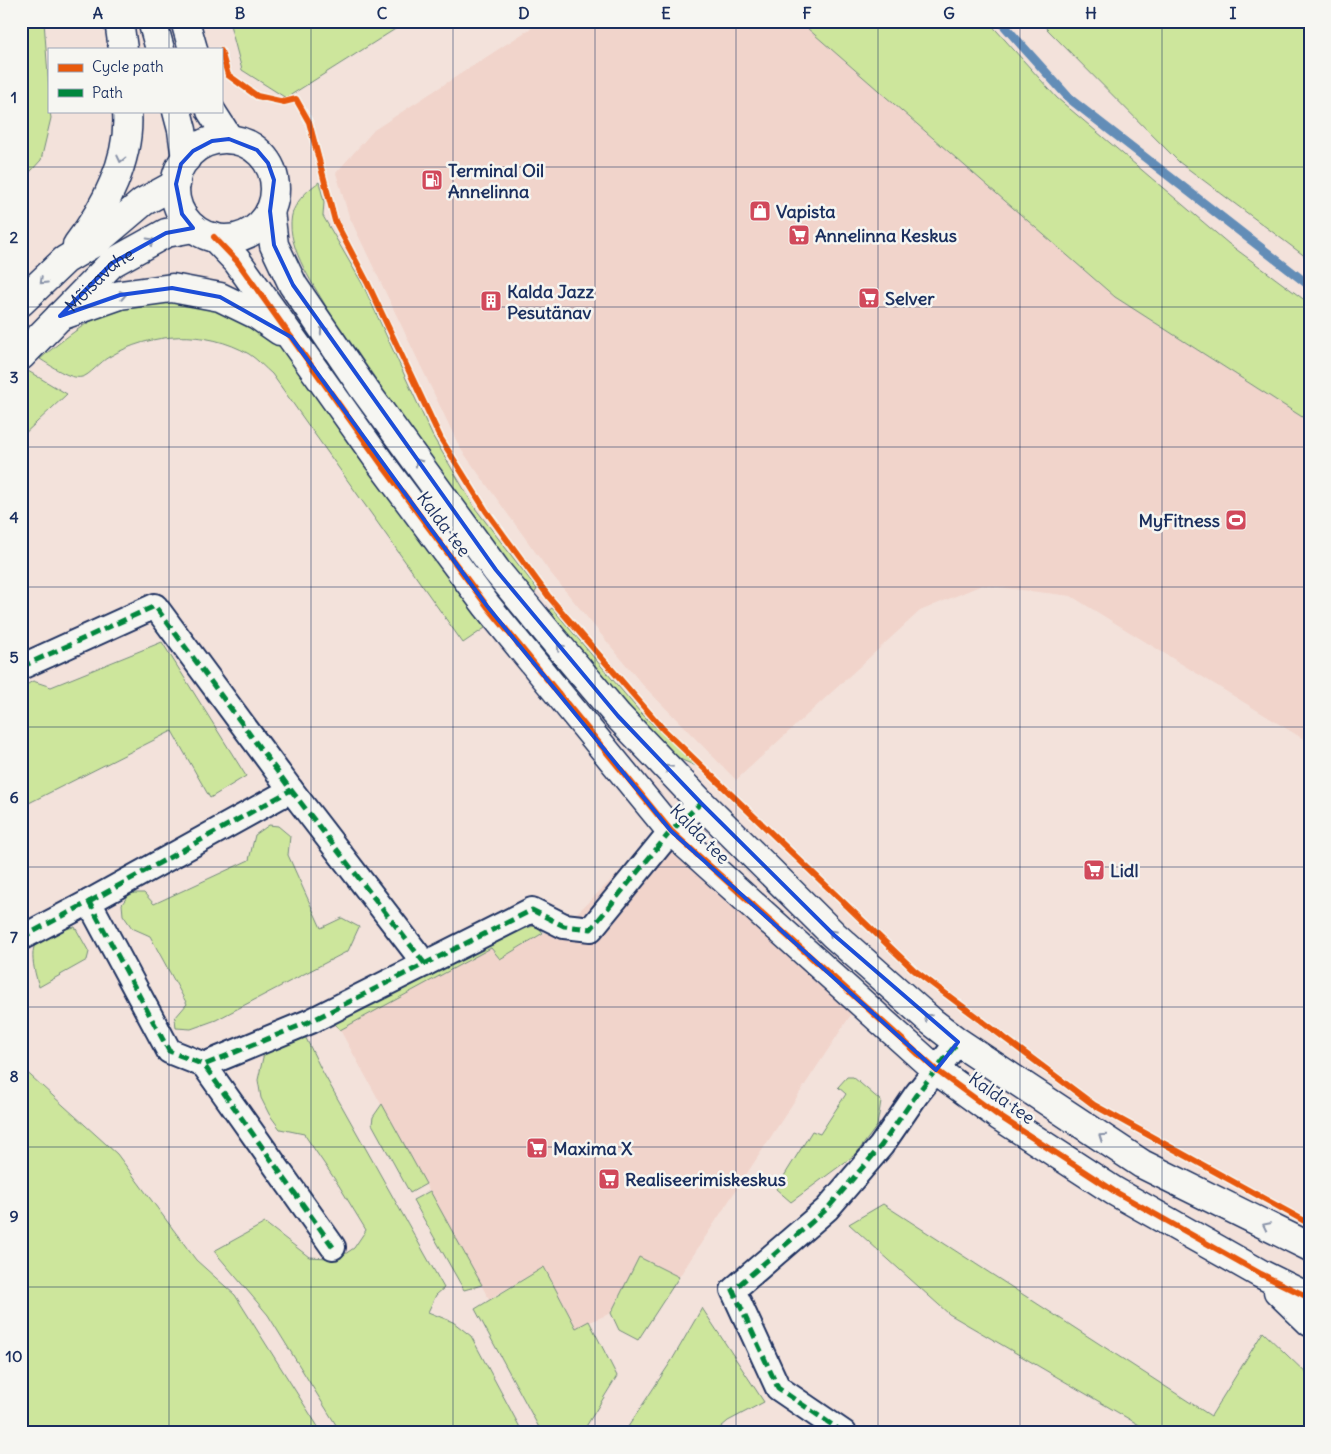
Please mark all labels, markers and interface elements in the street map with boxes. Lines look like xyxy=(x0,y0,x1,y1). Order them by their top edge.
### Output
text: A xyxy=(93,3,103,23)
text: B xyxy=(235,3,246,23)
text: C xyxy=(377,3,388,23)
text: D xyxy=(518,3,530,23)
text: E xyxy=(661,3,671,23)
text: F xyxy=(802,3,812,23)
text: G xyxy=(943,3,955,23)
text: H xyxy=(1085,3,1097,23)
text: I xyxy=(1230,3,1237,23)
legend xyxy=(48,48,222,112)
text: Cycle path xyxy=(92,57,164,76)
text: Path xyxy=(92,83,123,102)
text: 1 xyxy=(11,87,17,107)
one-way arrow xyxy=(116,155,127,164)
place label: Terminal Oil Annelinna xyxy=(448,159,544,203)
fuel station icon: Terminal Oil Annelinna xyxy=(420,168,444,192)
shop icon: Vapista xyxy=(748,199,772,223)
place label: Vapista xyxy=(776,200,836,223)
supermarket icon: Annelinna Keskus xyxy=(787,223,811,247)
place label: Annelinna Keskus xyxy=(815,224,957,247)
text: 2 xyxy=(10,227,19,247)
one-way arrow xyxy=(146,237,155,247)
street label: Mõisavahe xyxy=(60,242,138,316)
one-way arrow xyxy=(40,275,49,284)
place label: Kalda Jazz Pesutänav xyxy=(507,280,594,324)
supermarket icon: Selver xyxy=(857,286,881,310)
place label: Selver xyxy=(885,287,935,310)
building icon: Kalda Jazz Pesutänav xyxy=(479,289,503,313)
one-way arrow xyxy=(119,290,128,301)
one-way arrow xyxy=(320,326,329,336)
text: 3 xyxy=(9,367,19,387)
one-way arrow xyxy=(415,459,424,468)
street label: Kalda tee xyxy=(412,487,476,561)
text: 4 xyxy=(9,507,19,527)
sports icon: MyFitness xyxy=(1224,508,1248,532)
place label: MyFitness xyxy=(1138,509,1220,532)
one-way arrow xyxy=(556,643,565,652)
text: 5 xyxy=(9,647,19,667)
one-way arrow xyxy=(665,764,674,773)
text: 6 xyxy=(9,787,19,807)
street label: Kalda tee xyxy=(665,799,735,869)
supermarket icon: Lidl xyxy=(1082,858,1106,882)
place label: Lidl xyxy=(1110,859,1138,882)
text: 7 xyxy=(10,927,18,947)
one-way arrow xyxy=(829,930,838,939)
one-way arrow xyxy=(924,1014,933,1023)
text: 8 xyxy=(9,1066,19,1086)
street label: Kalda tee xyxy=(964,1067,1040,1129)
one-way arrow xyxy=(1098,1134,1108,1143)
supermarket icon: Maxima X xyxy=(525,1136,549,1160)
place label: Maxima X xyxy=(553,1137,633,1160)
supermarket icon: Realiseerimiskeskus xyxy=(597,1167,621,1191)
place label: Realiseerimiskeskus xyxy=(625,1168,786,1191)
text: 9 xyxy=(9,1206,19,1226)
one-way arrow xyxy=(1262,1222,1271,1232)
text: 10 xyxy=(6,1346,22,1366)

